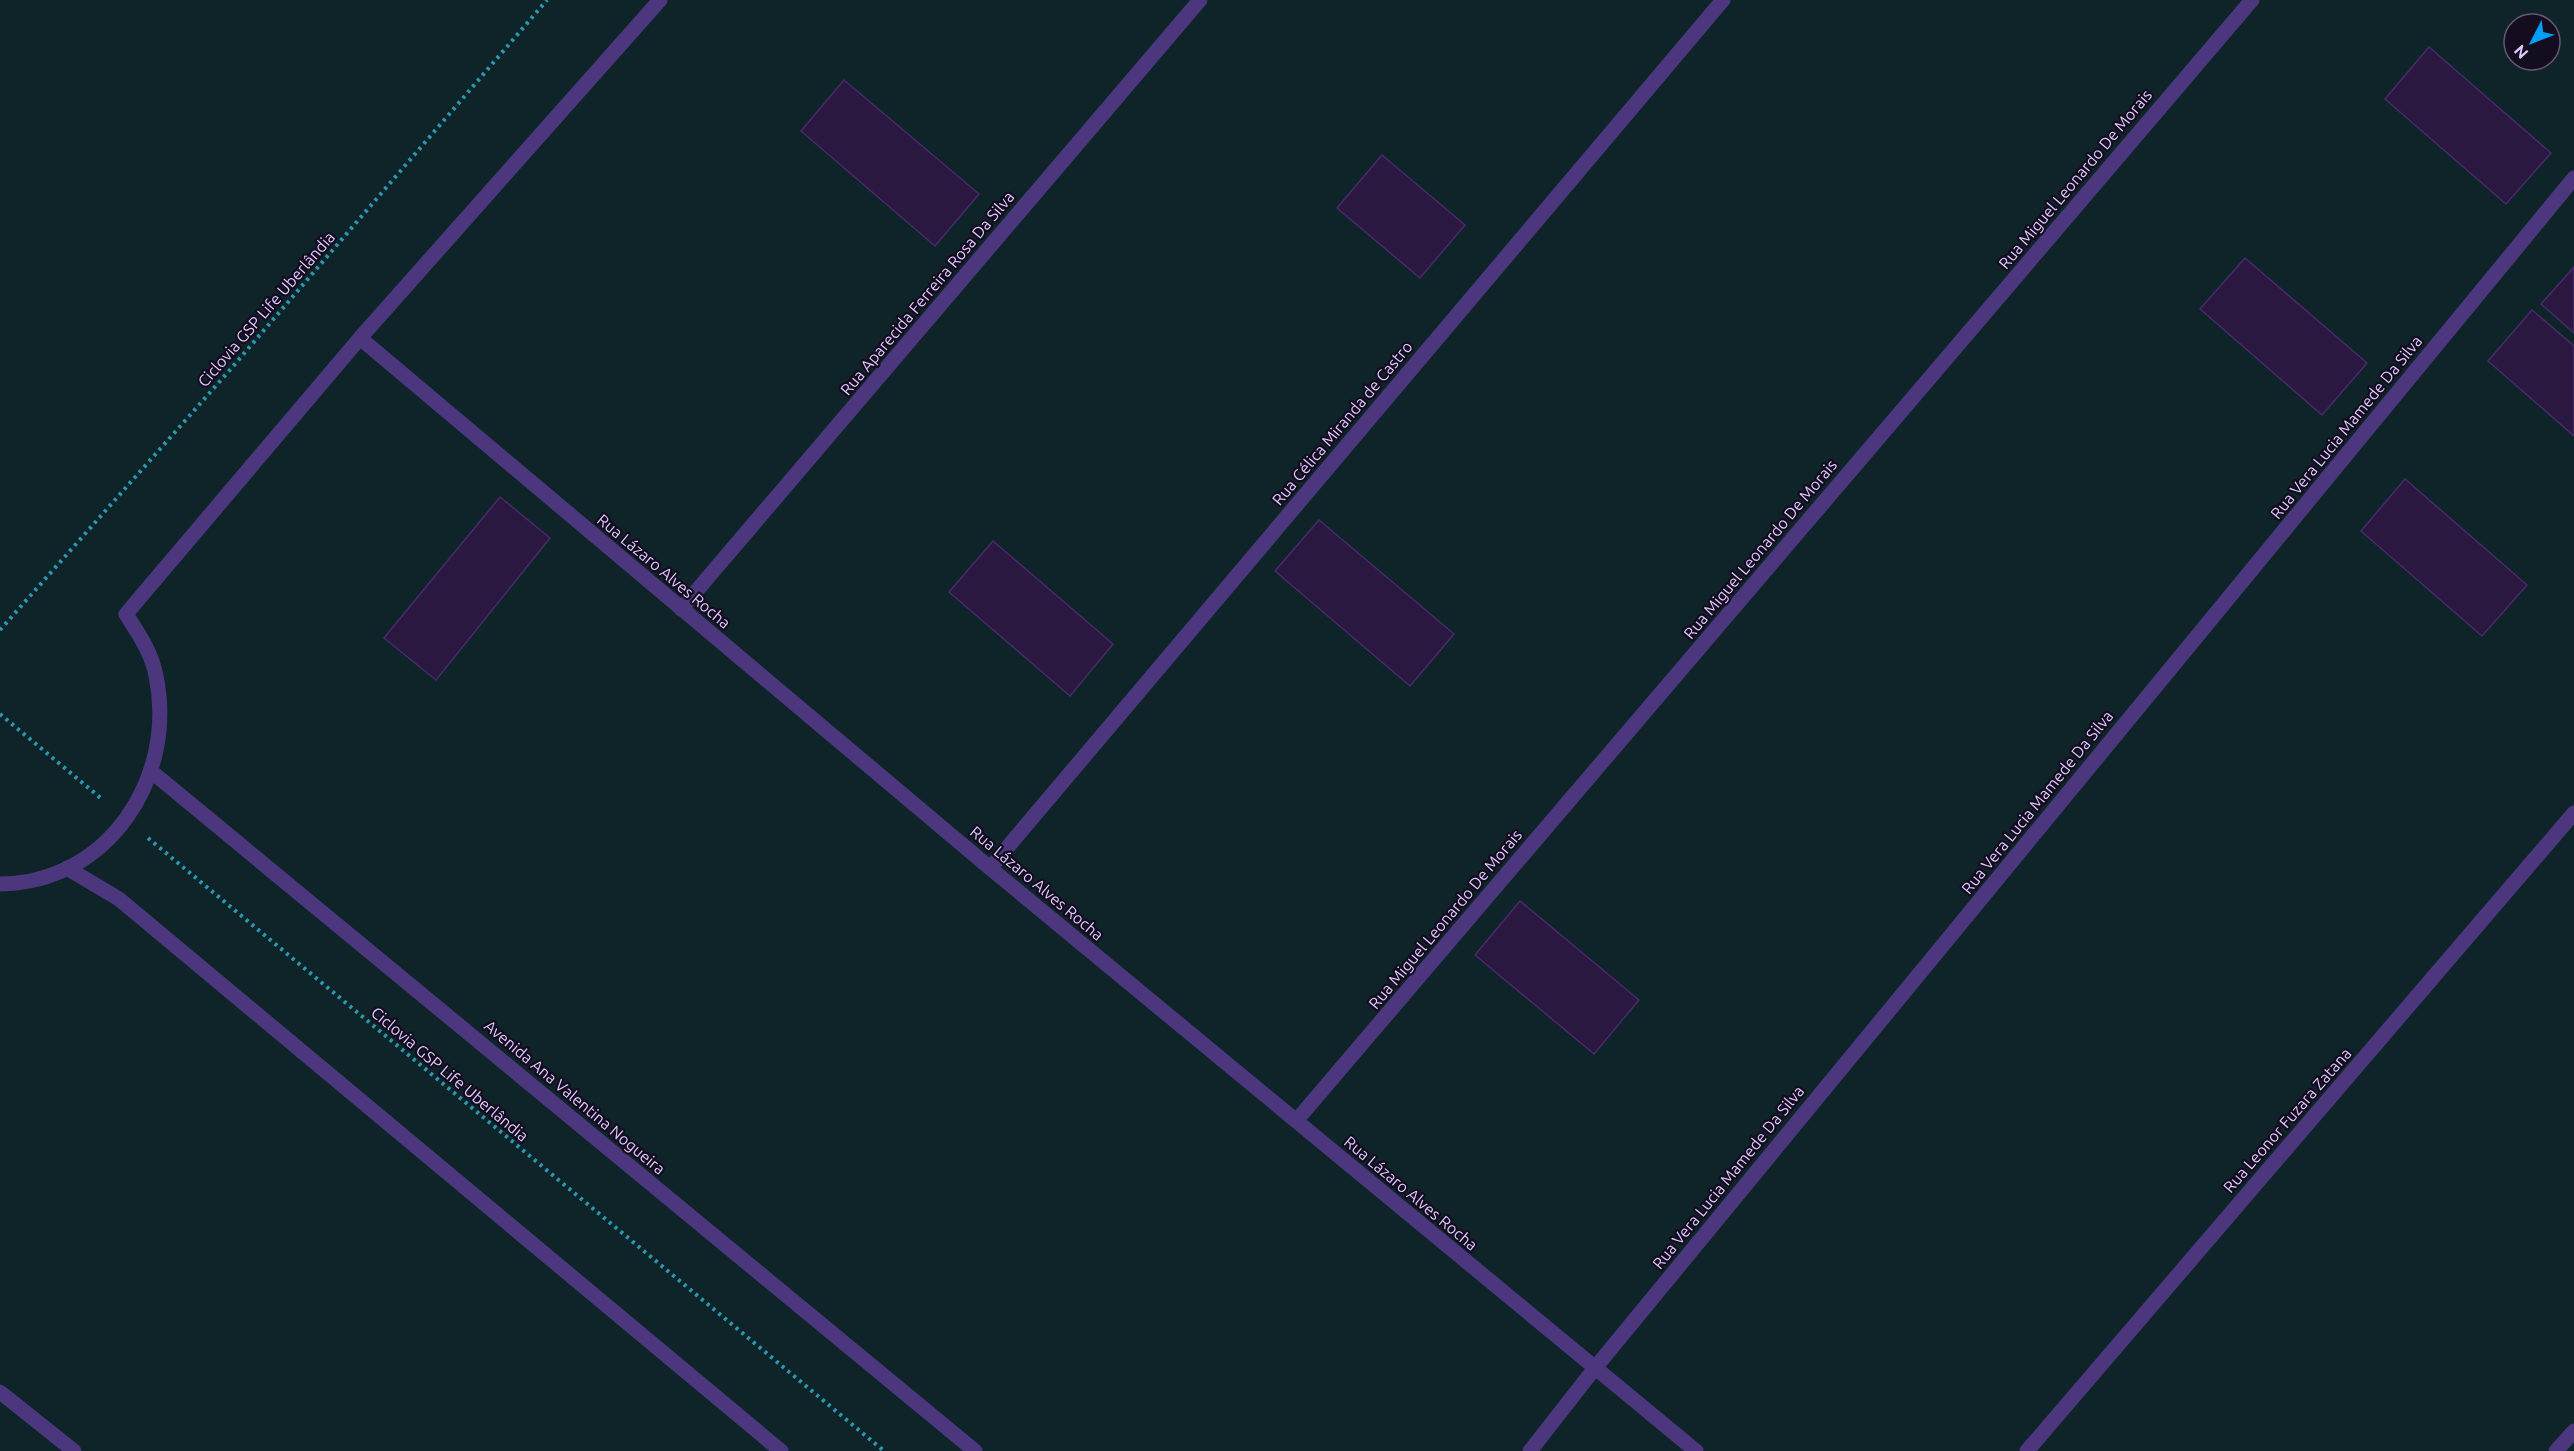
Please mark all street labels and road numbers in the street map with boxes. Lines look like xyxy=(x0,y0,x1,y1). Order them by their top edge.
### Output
street label: Rua Miguel Leonardo De Morais xyxy=(1995,86,2155,272)
street label: Rua Aparecida Ferreira Rosa Da Silva xyxy=(836,188,1018,398)
street label: Ciclovia GSP Life Uberlândia xyxy=(194,228,338,390)
street label: Rua Vera Lucia Mamede Da Silva xyxy=(2267,332,2425,522)
street label: Rua Célica Miranda de Castro xyxy=(1268,338,1416,508)
street label: Rua Miguel Leonardo De Morais xyxy=(1680,456,1840,642)
street label: Rua Lázaro Alves Rocha xyxy=(594,510,734,632)
street label: Rua Vera Lucia Mamede Da Silva xyxy=(1958,707,2116,897)
street label: Rua Lázaro Alves Rocha xyxy=(967,822,1107,944)
street label: Rua Miguel Leonardo De Morais xyxy=(1365,826,1525,1012)
street label: Ciclovia GSP Life Uberlândia xyxy=(368,1003,532,1145)
street label: Avenida Ana Valentina Nogueira xyxy=(481,1016,669,1178)
street label: Rua Leonor Fuzara Zatana xyxy=(2219,1044,2355,1196)
street label: Rua Vera Lucia Mamede Da Silva xyxy=(1649,1082,1807,1272)
street label: Rua Lázaro Alves Rocha xyxy=(1341,1132,1481,1254)

